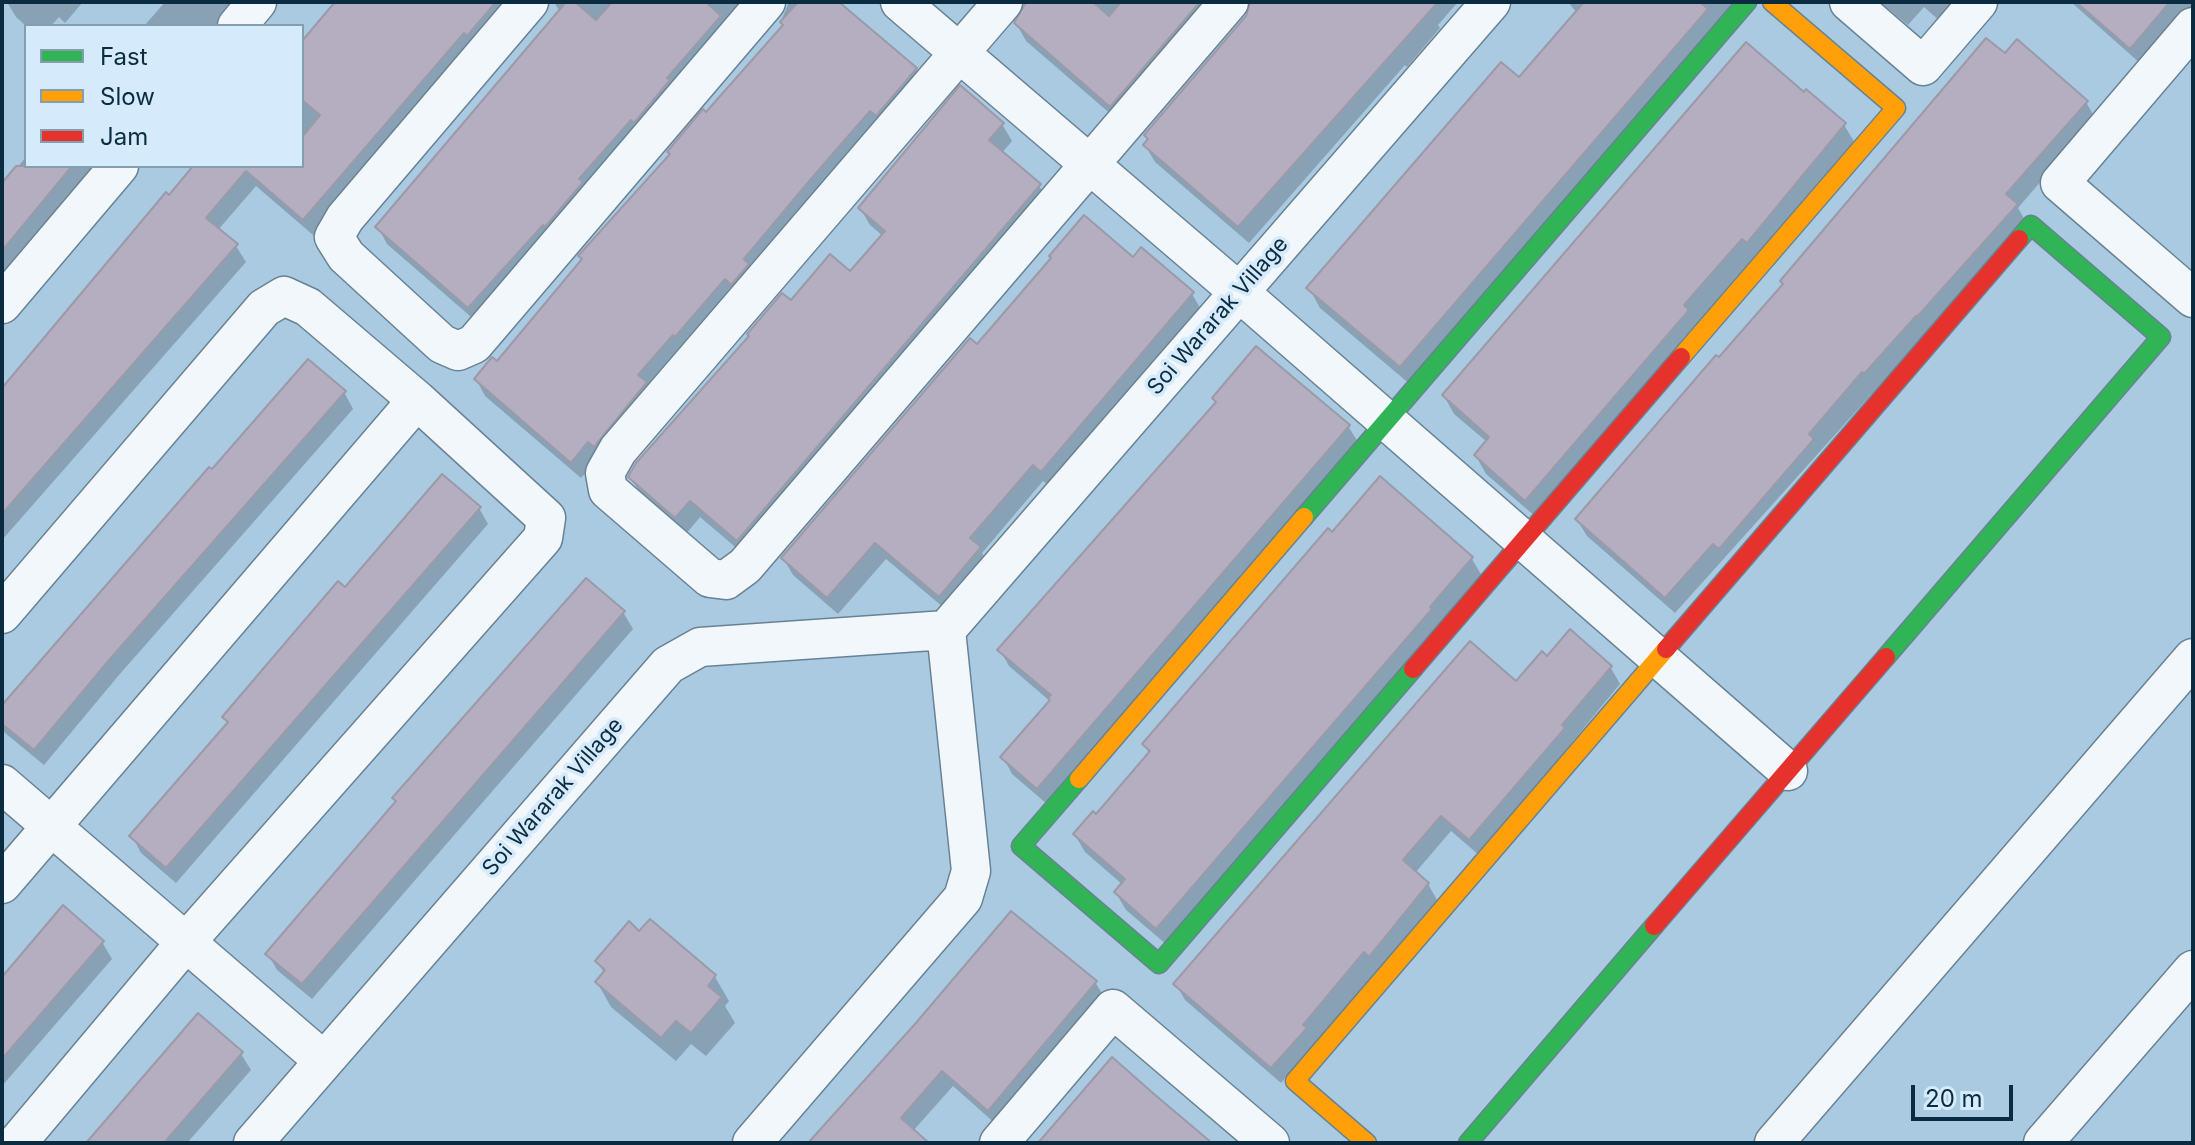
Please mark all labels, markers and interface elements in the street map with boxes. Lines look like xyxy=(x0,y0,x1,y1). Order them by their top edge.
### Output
legend xyxy=(24,24,304,168)
text: Fast xyxy=(100,42,148,71)
text: Slow xyxy=(100,82,155,111)
text: Jam xyxy=(100,122,148,151)
street label: Soi Wararak Village xyxy=(1142,231,1294,401)
street label: Soi Wararak Village xyxy=(477,712,629,882)
scale bar xyxy=(1915,1069,2017,1119)
text: 20 m xyxy=(1925,1084,1983,1113)

